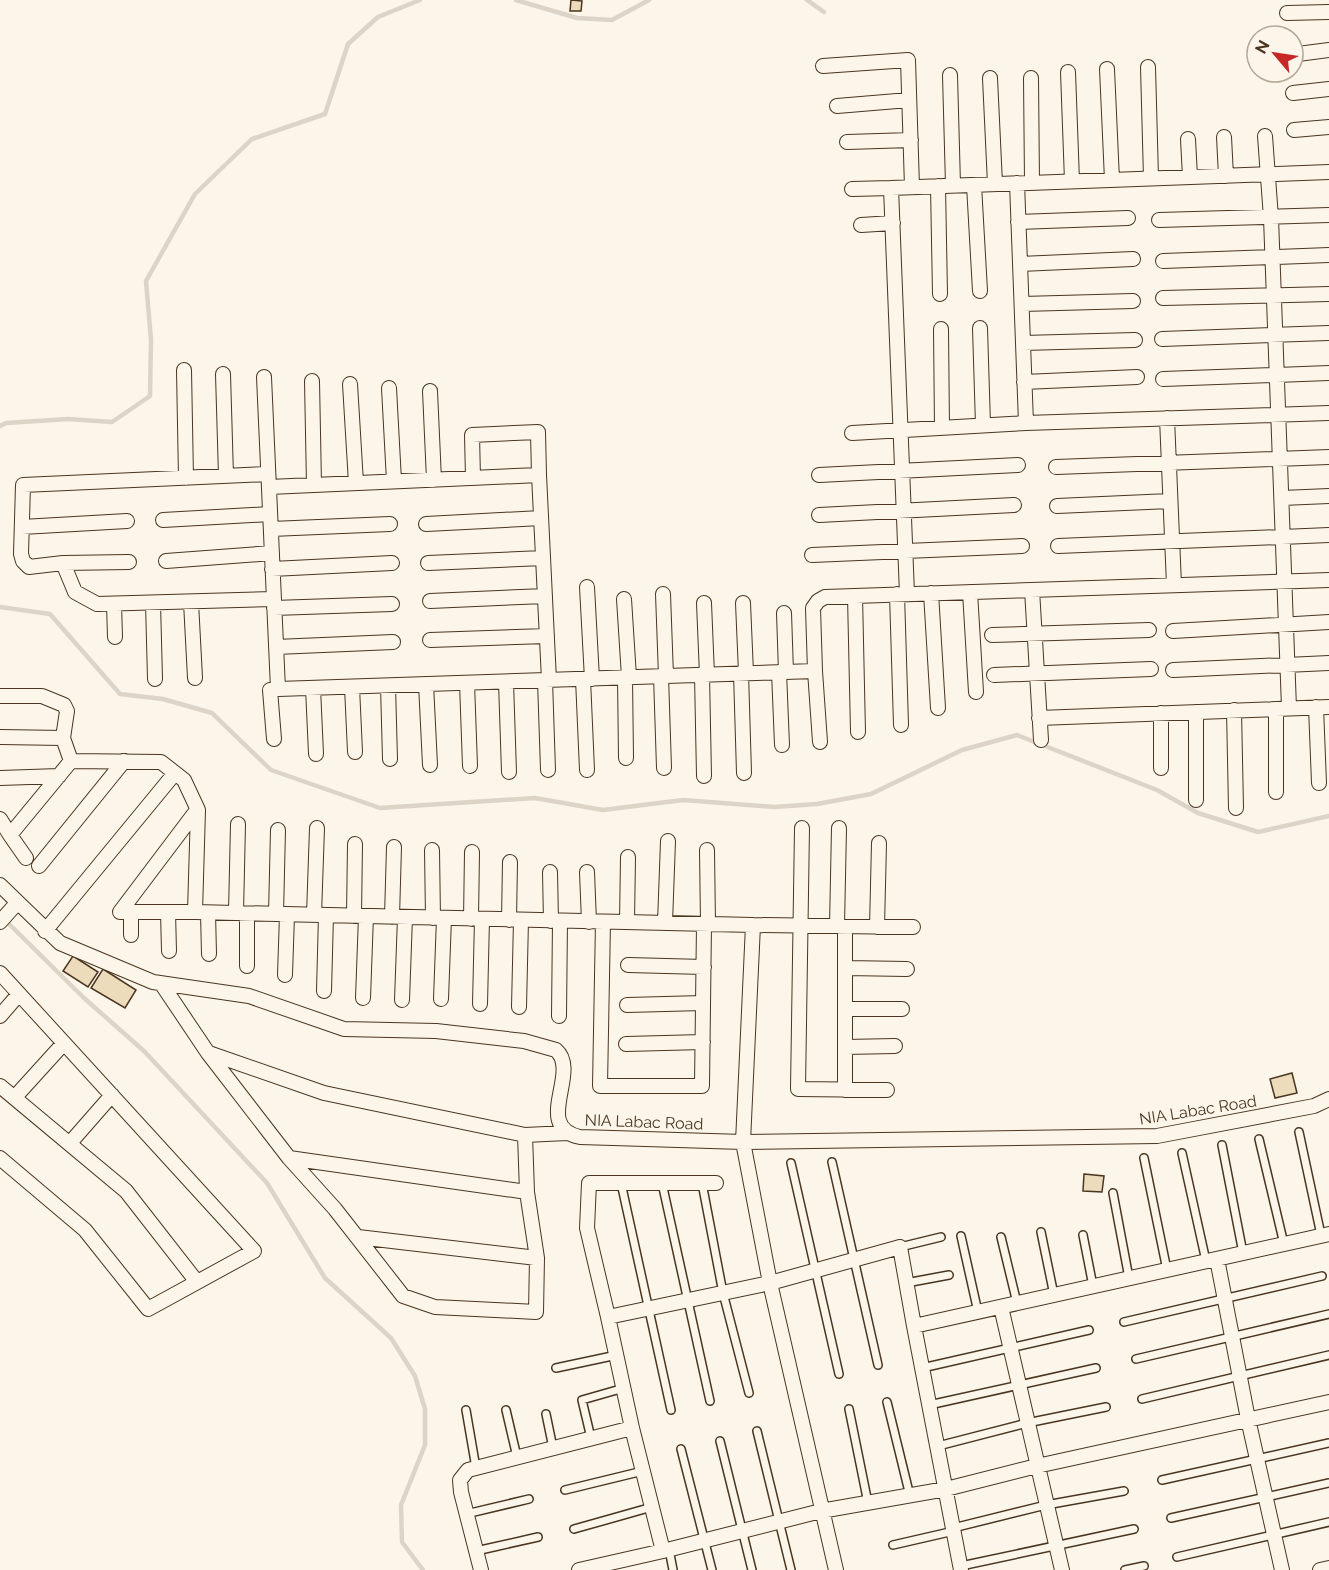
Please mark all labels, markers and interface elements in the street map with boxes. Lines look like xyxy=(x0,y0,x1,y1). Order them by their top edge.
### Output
north arrow xyxy=(1245,24,1305,84)
text: N xyxy=(1251,37,1274,57)
street label: NIA Labac Road xyxy=(1138,1091,1258,1129)
street label: NIA Labac Road xyxy=(584,1110,704,1134)

